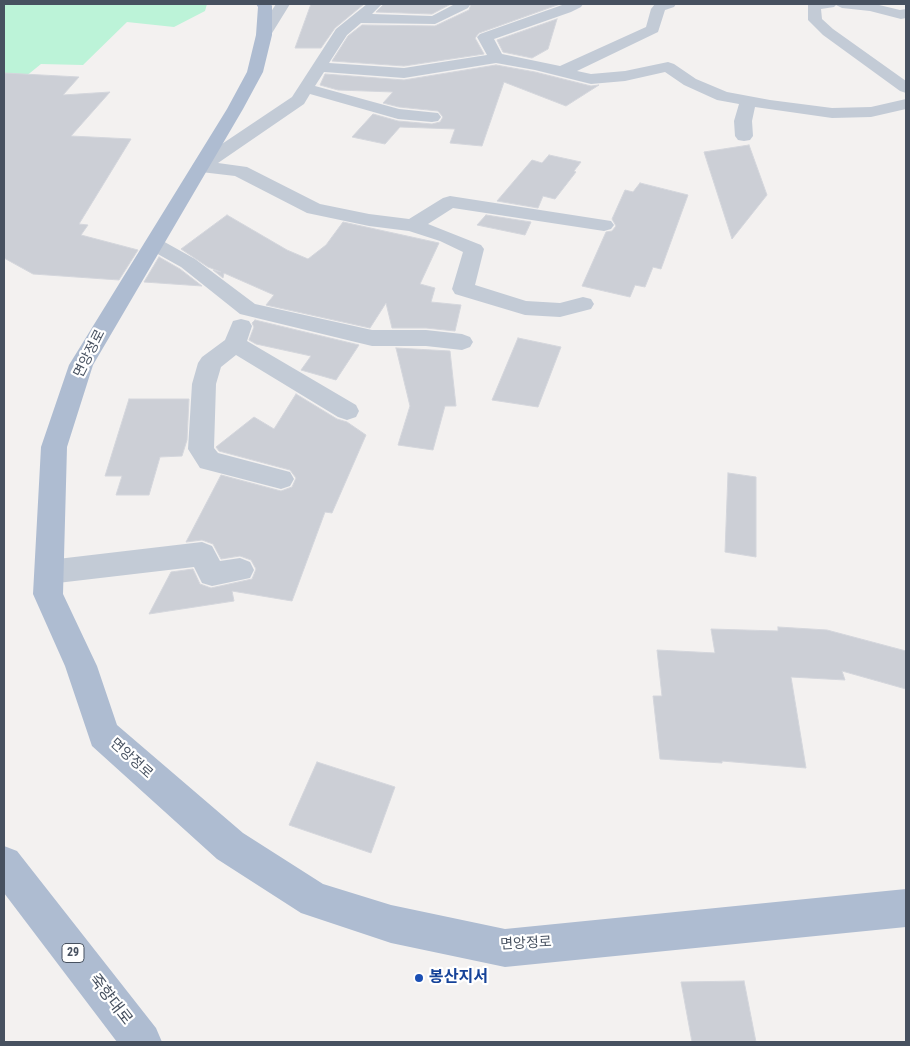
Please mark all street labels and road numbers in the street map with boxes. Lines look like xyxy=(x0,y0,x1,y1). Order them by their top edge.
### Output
street label: 면앙정로 xyxy=(71,327,109,381)
street label: 면앙정로 xyxy=(106,736,156,782)
street label: 면앙정로 xyxy=(500,934,552,954)
road number: 29 xyxy=(62,944,84,962)
street label: 죽향대로 xyxy=(84,971,136,1029)

